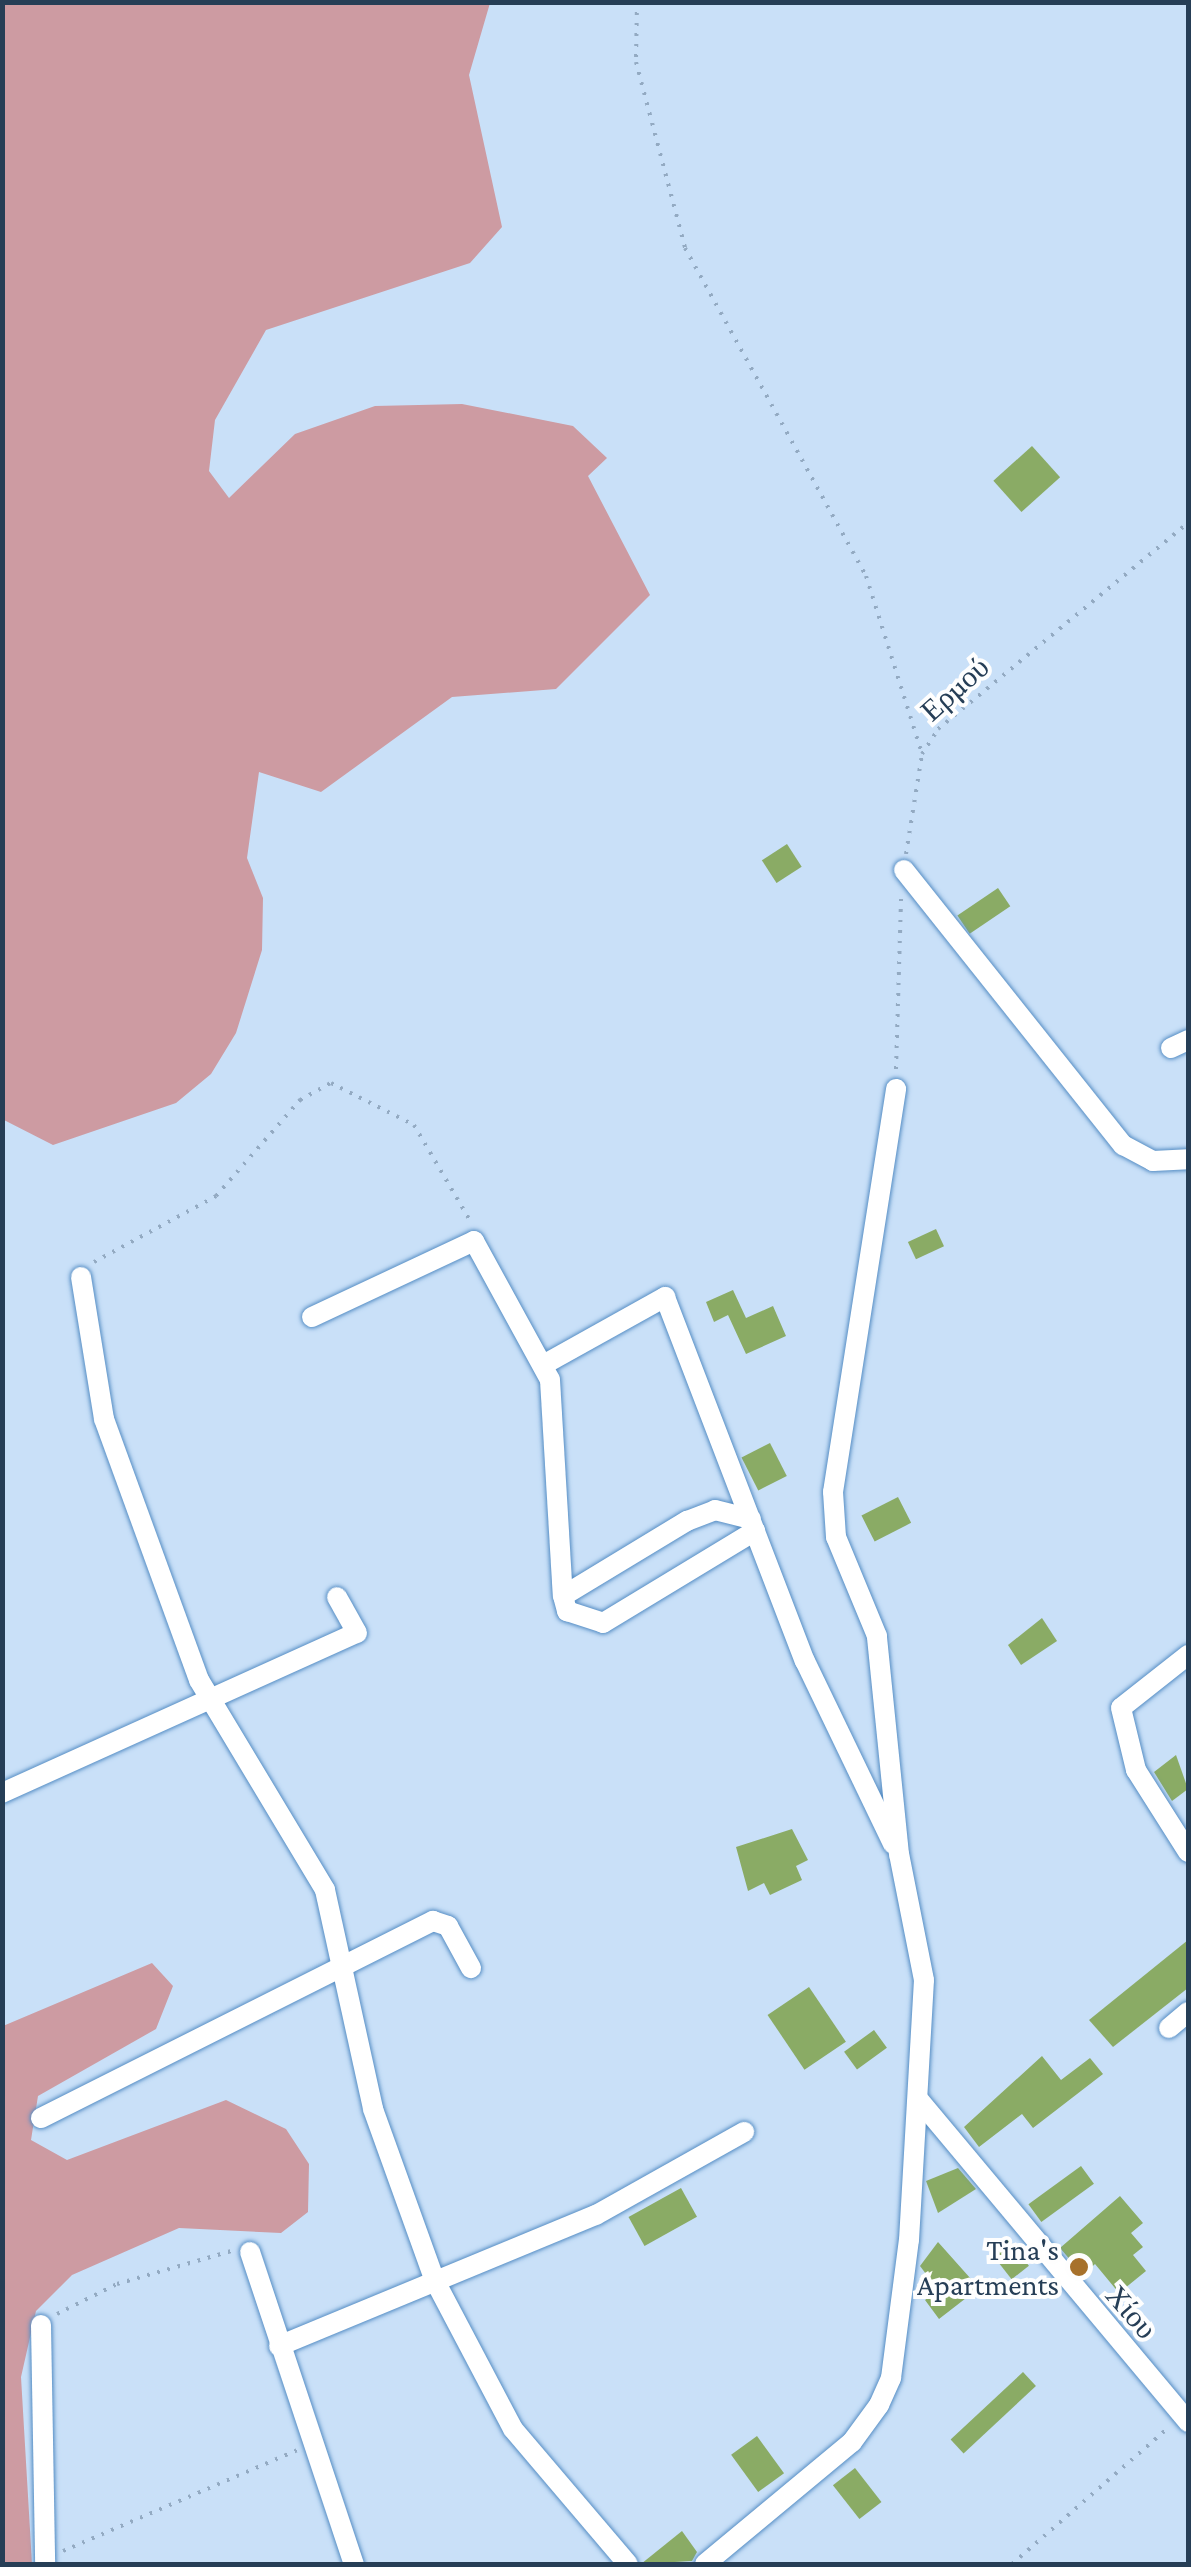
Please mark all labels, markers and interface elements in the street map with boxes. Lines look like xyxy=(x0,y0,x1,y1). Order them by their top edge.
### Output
street label: Ερμού xyxy=(914,649,996,729)
place label: Tina's Apartments xyxy=(917,2232,1059,2302)
marker: Tina's Apartments xyxy=(1068,2256,1090,2278)
street label: Χίου xyxy=(1098,2278,1164,2346)

